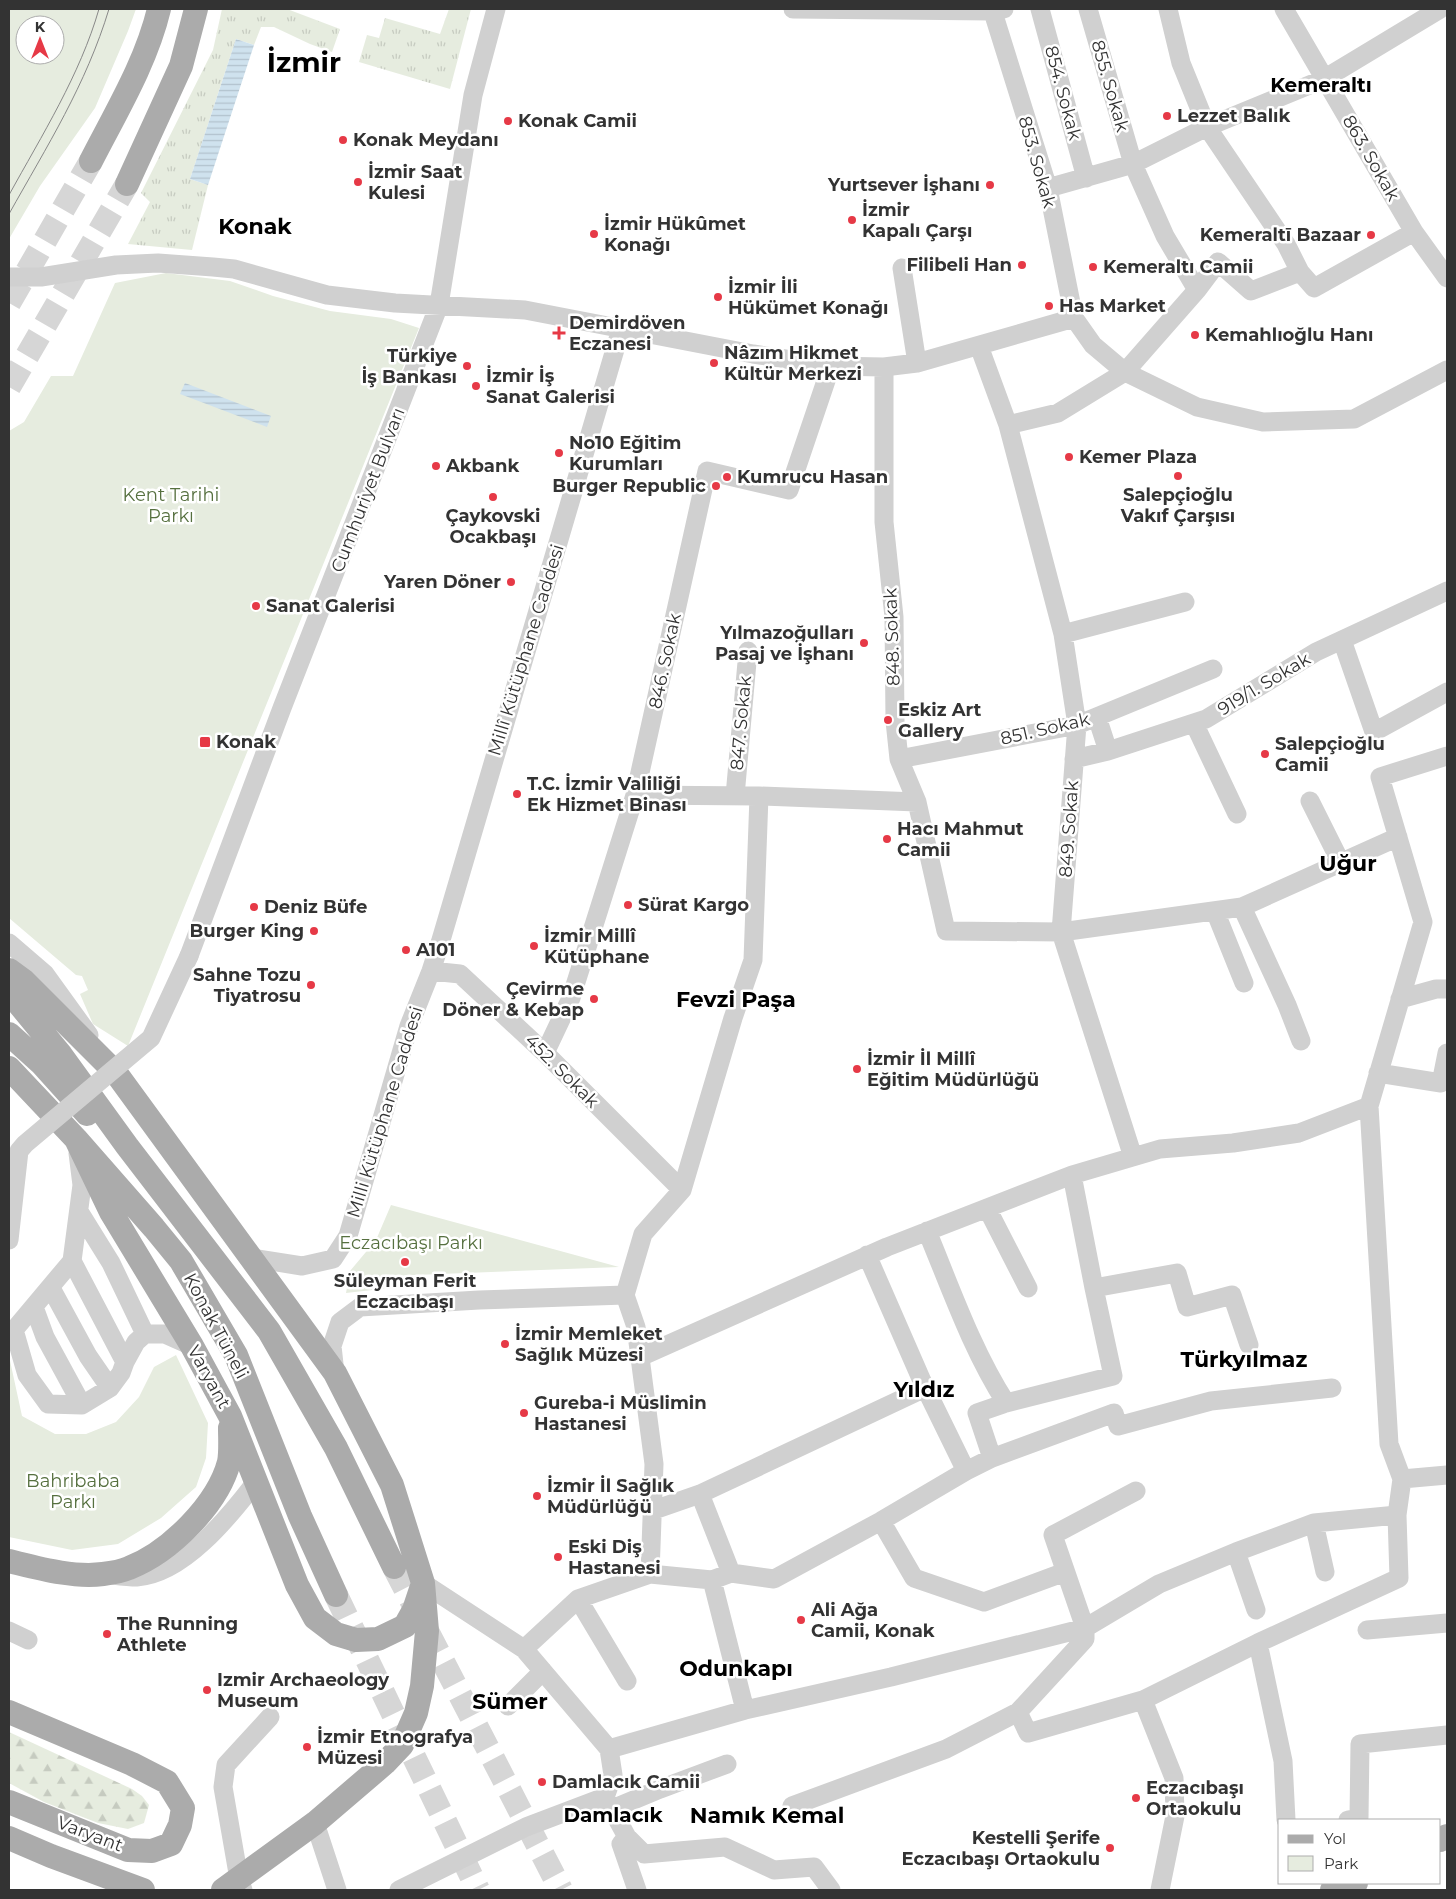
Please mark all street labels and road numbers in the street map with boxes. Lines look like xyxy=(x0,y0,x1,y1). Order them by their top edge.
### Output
street label: 855. Sokak xyxy=(1086,37,1134,135)
street label: 854. Sokak xyxy=(1040,43,1086,143)
street label: 863. Sokak xyxy=(1338,111,1405,205)
street label: 853. Sokak xyxy=(1013,114,1061,211)
street label: Cumhuriyet Bulvarı xyxy=(326,405,410,575)
street label: Millî Kütüphane Caddesi xyxy=(483,542,569,758)
street label: 848. Sokak xyxy=(879,587,905,686)
street label: 846. Sokak xyxy=(644,611,686,711)
street label: 919/1. Sokak xyxy=(1214,648,1314,720)
street label: 847. Sokak xyxy=(726,674,756,771)
street label: 851. Sokak xyxy=(998,708,1092,750)
street label: 849. Sokak xyxy=(1055,780,1083,878)
street label: Milli Kütüphane Caddesi xyxy=(342,1004,428,1220)
street label: 452. Sokak xyxy=(521,1030,604,1113)
street label: Konak Tüneli xyxy=(179,1269,253,1383)
street label: Varyant xyxy=(183,1342,235,1412)
street label: Varyant xyxy=(54,1811,126,1857)

